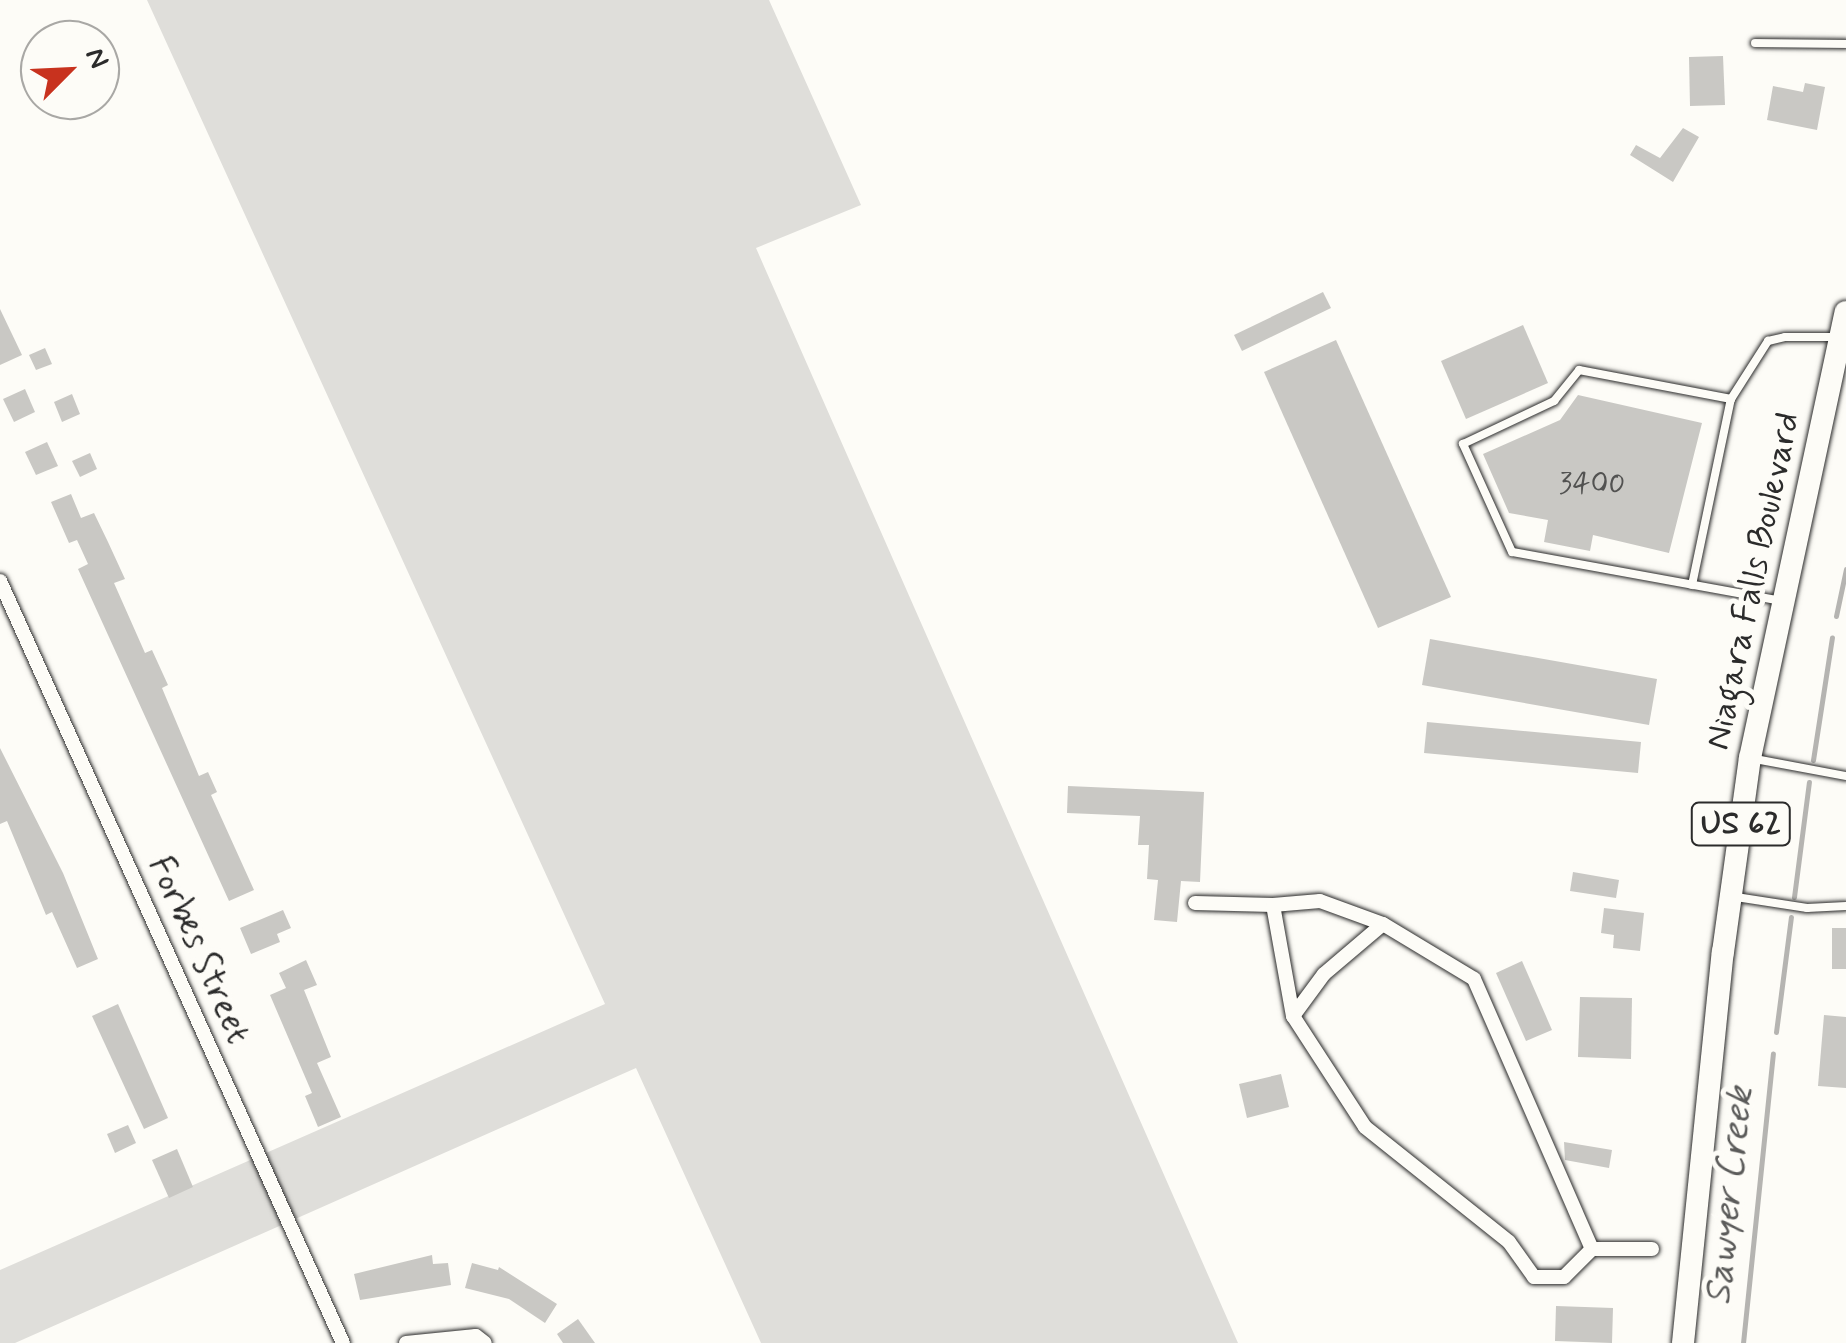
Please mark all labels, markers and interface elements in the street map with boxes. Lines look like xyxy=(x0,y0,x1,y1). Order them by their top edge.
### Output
north arrow xyxy=(20,20,120,120)
text: N xyxy=(75,42,117,74)
street label: Niagara Falls Boulevard xyxy=(1697,408,1809,754)
house number: 3400 xyxy=(1559,466,1625,502)
road number: US 62 xyxy=(1688,797,1794,851)
street label: Forbes Street xyxy=(138,847,260,1053)
water label: Sawyer Creek xyxy=(1696,1084,1764,1308)

